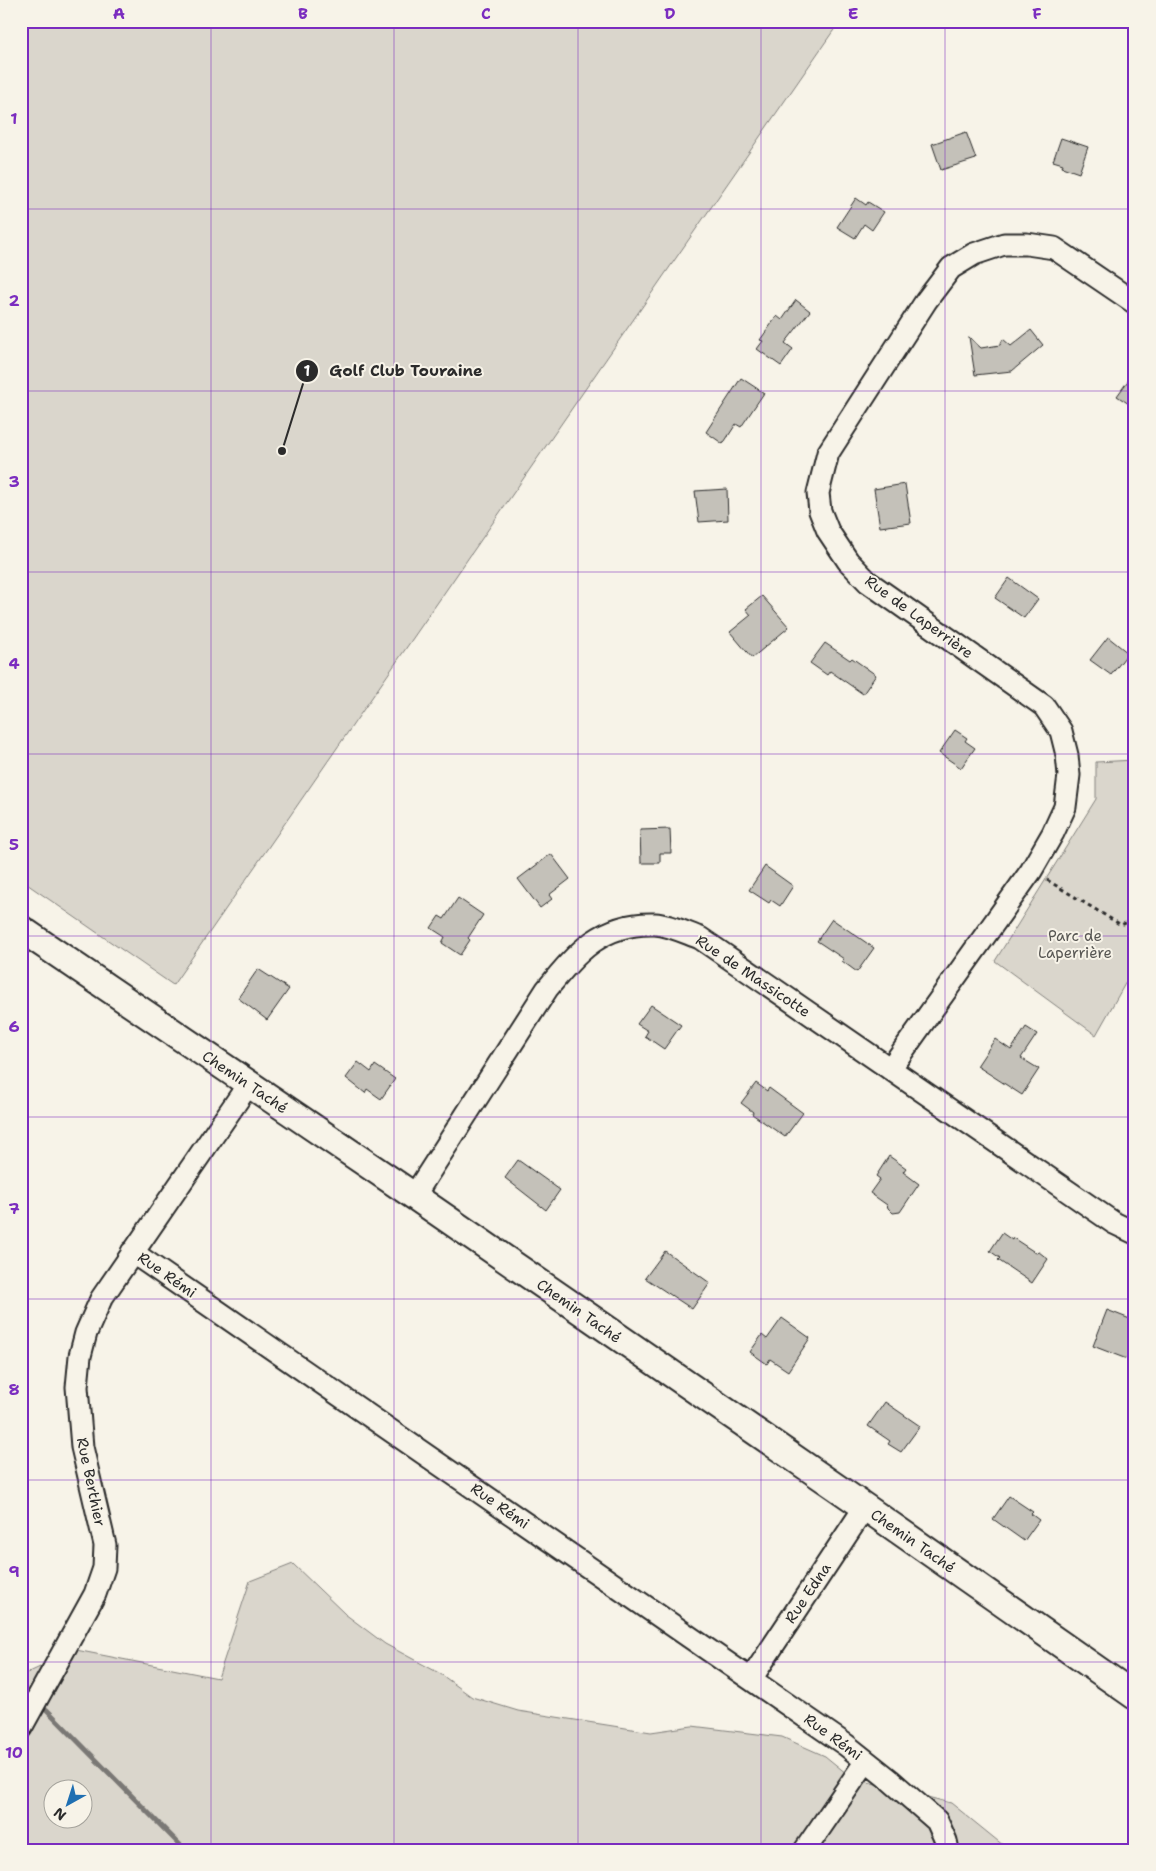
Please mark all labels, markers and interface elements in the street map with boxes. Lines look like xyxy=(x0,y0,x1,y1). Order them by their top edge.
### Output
text: A xyxy=(113,3,125,24)
text: B xyxy=(298,3,308,24)
text: C xyxy=(481,3,491,24)
text: D xyxy=(664,3,676,24)
text: E xyxy=(848,3,858,24)
text: F xyxy=(1032,3,1042,24)
text: 1 xyxy=(10,108,18,129)
text: 2 xyxy=(8,290,20,311)
callout: Golf Club Touraine xyxy=(294,355,493,386)
text: Golf Club Touraine xyxy=(329,360,483,381)
text: 1 xyxy=(304,361,311,381)
text: 3 xyxy=(8,471,20,492)
street label: Rue de Laperrière xyxy=(861,571,977,663)
text: 4 xyxy=(8,653,20,674)
text: 5 xyxy=(9,834,19,855)
park label: Parc de Laperrière xyxy=(1038,926,1112,963)
street label: Rue de Massicotte xyxy=(692,930,814,1022)
text: 6 xyxy=(8,1016,20,1037)
street label: Chemin Taché xyxy=(198,1046,292,1118)
text: 7 xyxy=(8,1198,20,1219)
street label: Rue Rémi xyxy=(134,1247,200,1303)
street label: Chemin Taché xyxy=(533,1274,625,1348)
text: 8 xyxy=(8,1379,20,1400)
street label: Rue Berthier xyxy=(72,1436,110,1528)
street label: Rue Rémi xyxy=(467,1478,533,1534)
street label: Chemin Taché xyxy=(867,1504,959,1578)
street label: Rue Edna xyxy=(780,1558,836,1627)
text: 9 xyxy=(8,1561,20,1582)
street label: Rue Rémi xyxy=(800,1709,866,1765)
text: 10 xyxy=(5,1742,23,1763)
north arrow xyxy=(42,1778,92,1828)
text: N xyxy=(50,1804,70,1825)

